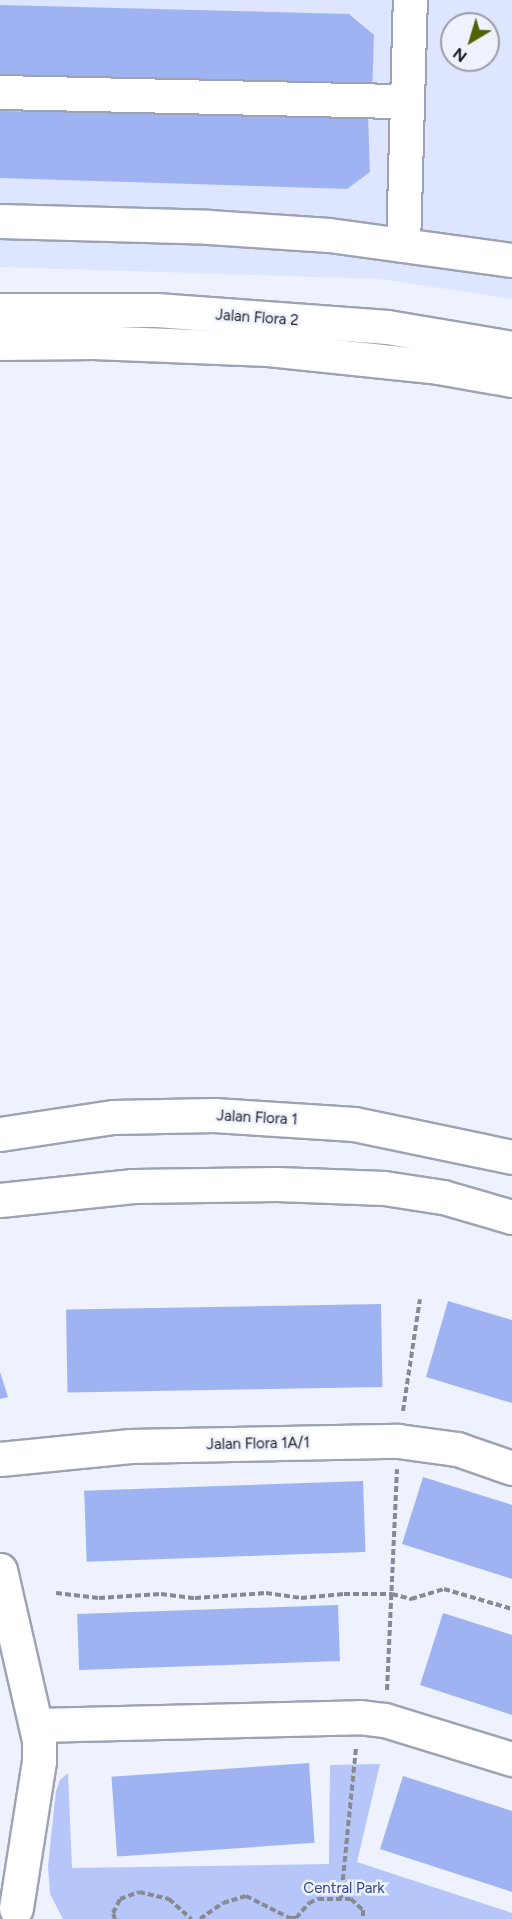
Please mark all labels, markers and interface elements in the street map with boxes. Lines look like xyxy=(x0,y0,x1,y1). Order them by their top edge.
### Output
north arrow xyxy=(440,12,500,72)
text: N xyxy=(449,44,471,66)
street label: Jalan Flora 2 xyxy=(215,306,299,330)
street label: Jalan Flora 1 xyxy=(216,1107,298,1129)
street label: Jalan Flora 1A/1 xyxy=(206,1434,310,1454)
park label: Central Park xyxy=(303,1880,385,1898)

